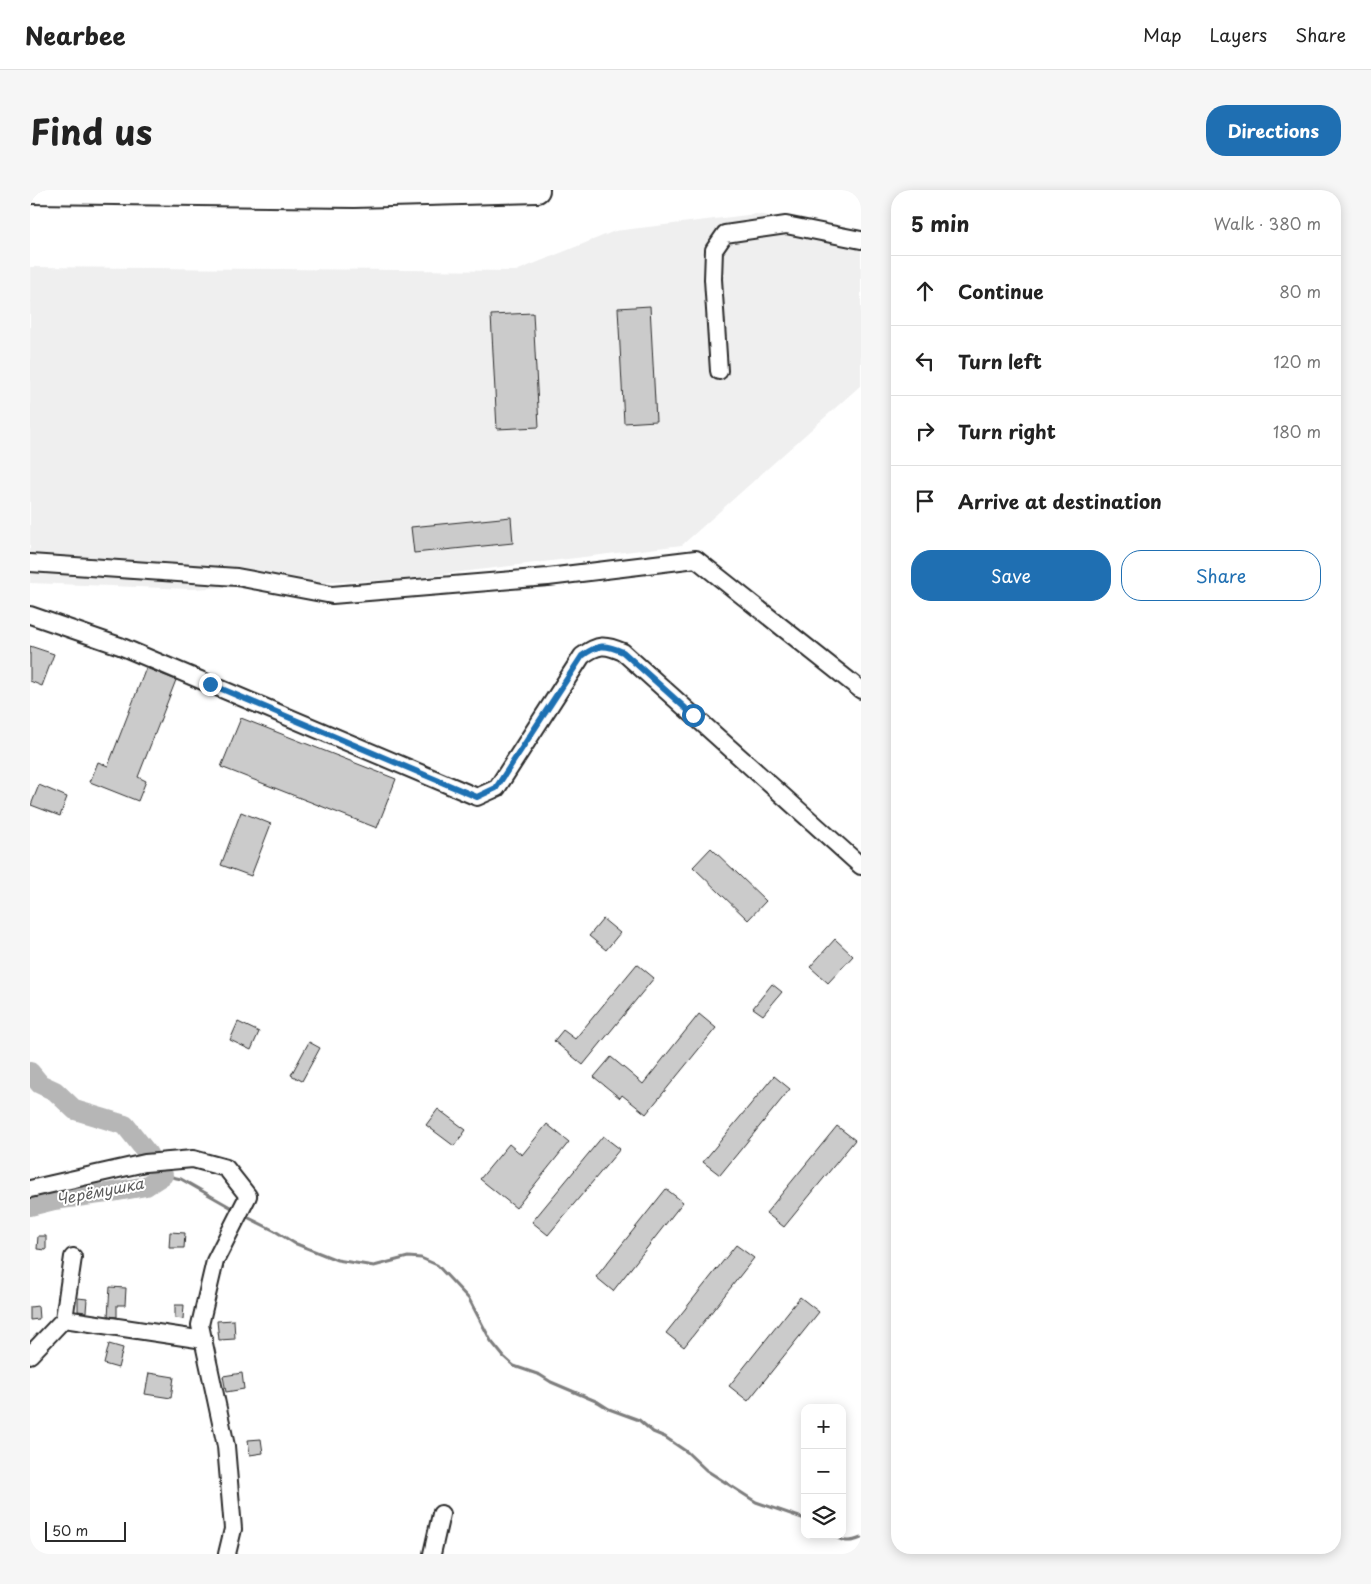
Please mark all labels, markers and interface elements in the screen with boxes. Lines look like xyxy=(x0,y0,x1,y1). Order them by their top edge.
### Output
text: Nearbee xyxy=(25,17,126,53)
text: Map xyxy=(1143,21,1182,48)
text: Layers xyxy=(1210,21,1267,48)
text: Share xyxy=(1295,21,1346,48)
text: Find us xyxy=(30,104,152,157)
button: Directions xyxy=(1206,105,1341,156)
text: 5 min xyxy=(911,207,969,239)
text: Walk · 380 m xyxy=(1214,211,1321,235)
icon: ahead xyxy=(911,277,939,305)
text: Continue xyxy=(958,277,1044,305)
text: 80 m xyxy=(1279,279,1321,303)
icon: left xyxy=(911,347,939,375)
text: Turn left xyxy=(958,347,1042,375)
text: 120 m xyxy=(1274,349,1321,373)
icon: right xyxy=(911,417,939,445)
text: Turn right xyxy=(958,417,1056,445)
text: 180 m xyxy=(1273,419,1321,443)
icon: arrive xyxy=(911,487,939,515)
text: Arrive at destination xyxy=(958,487,1162,515)
button: Save xyxy=(911,550,1111,601)
button: Share xyxy=(1121,550,1321,601)
route end xyxy=(199,673,222,696)
route start xyxy=(682,704,705,727)
water label: Черёмушка xyxy=(54,1171,146,1210)
map controls xyxy=(801,1404,846,1539)
button: + xyxy=(801,1404,846,1449)
button: − xyxy=(801,1449,846,1494)
button: layers xyxy=(801,1494,846,1539)
scale bar xyxy=(45,1519,126,1542)
text: 50 m xyxy=(52,1520,88,1541)

